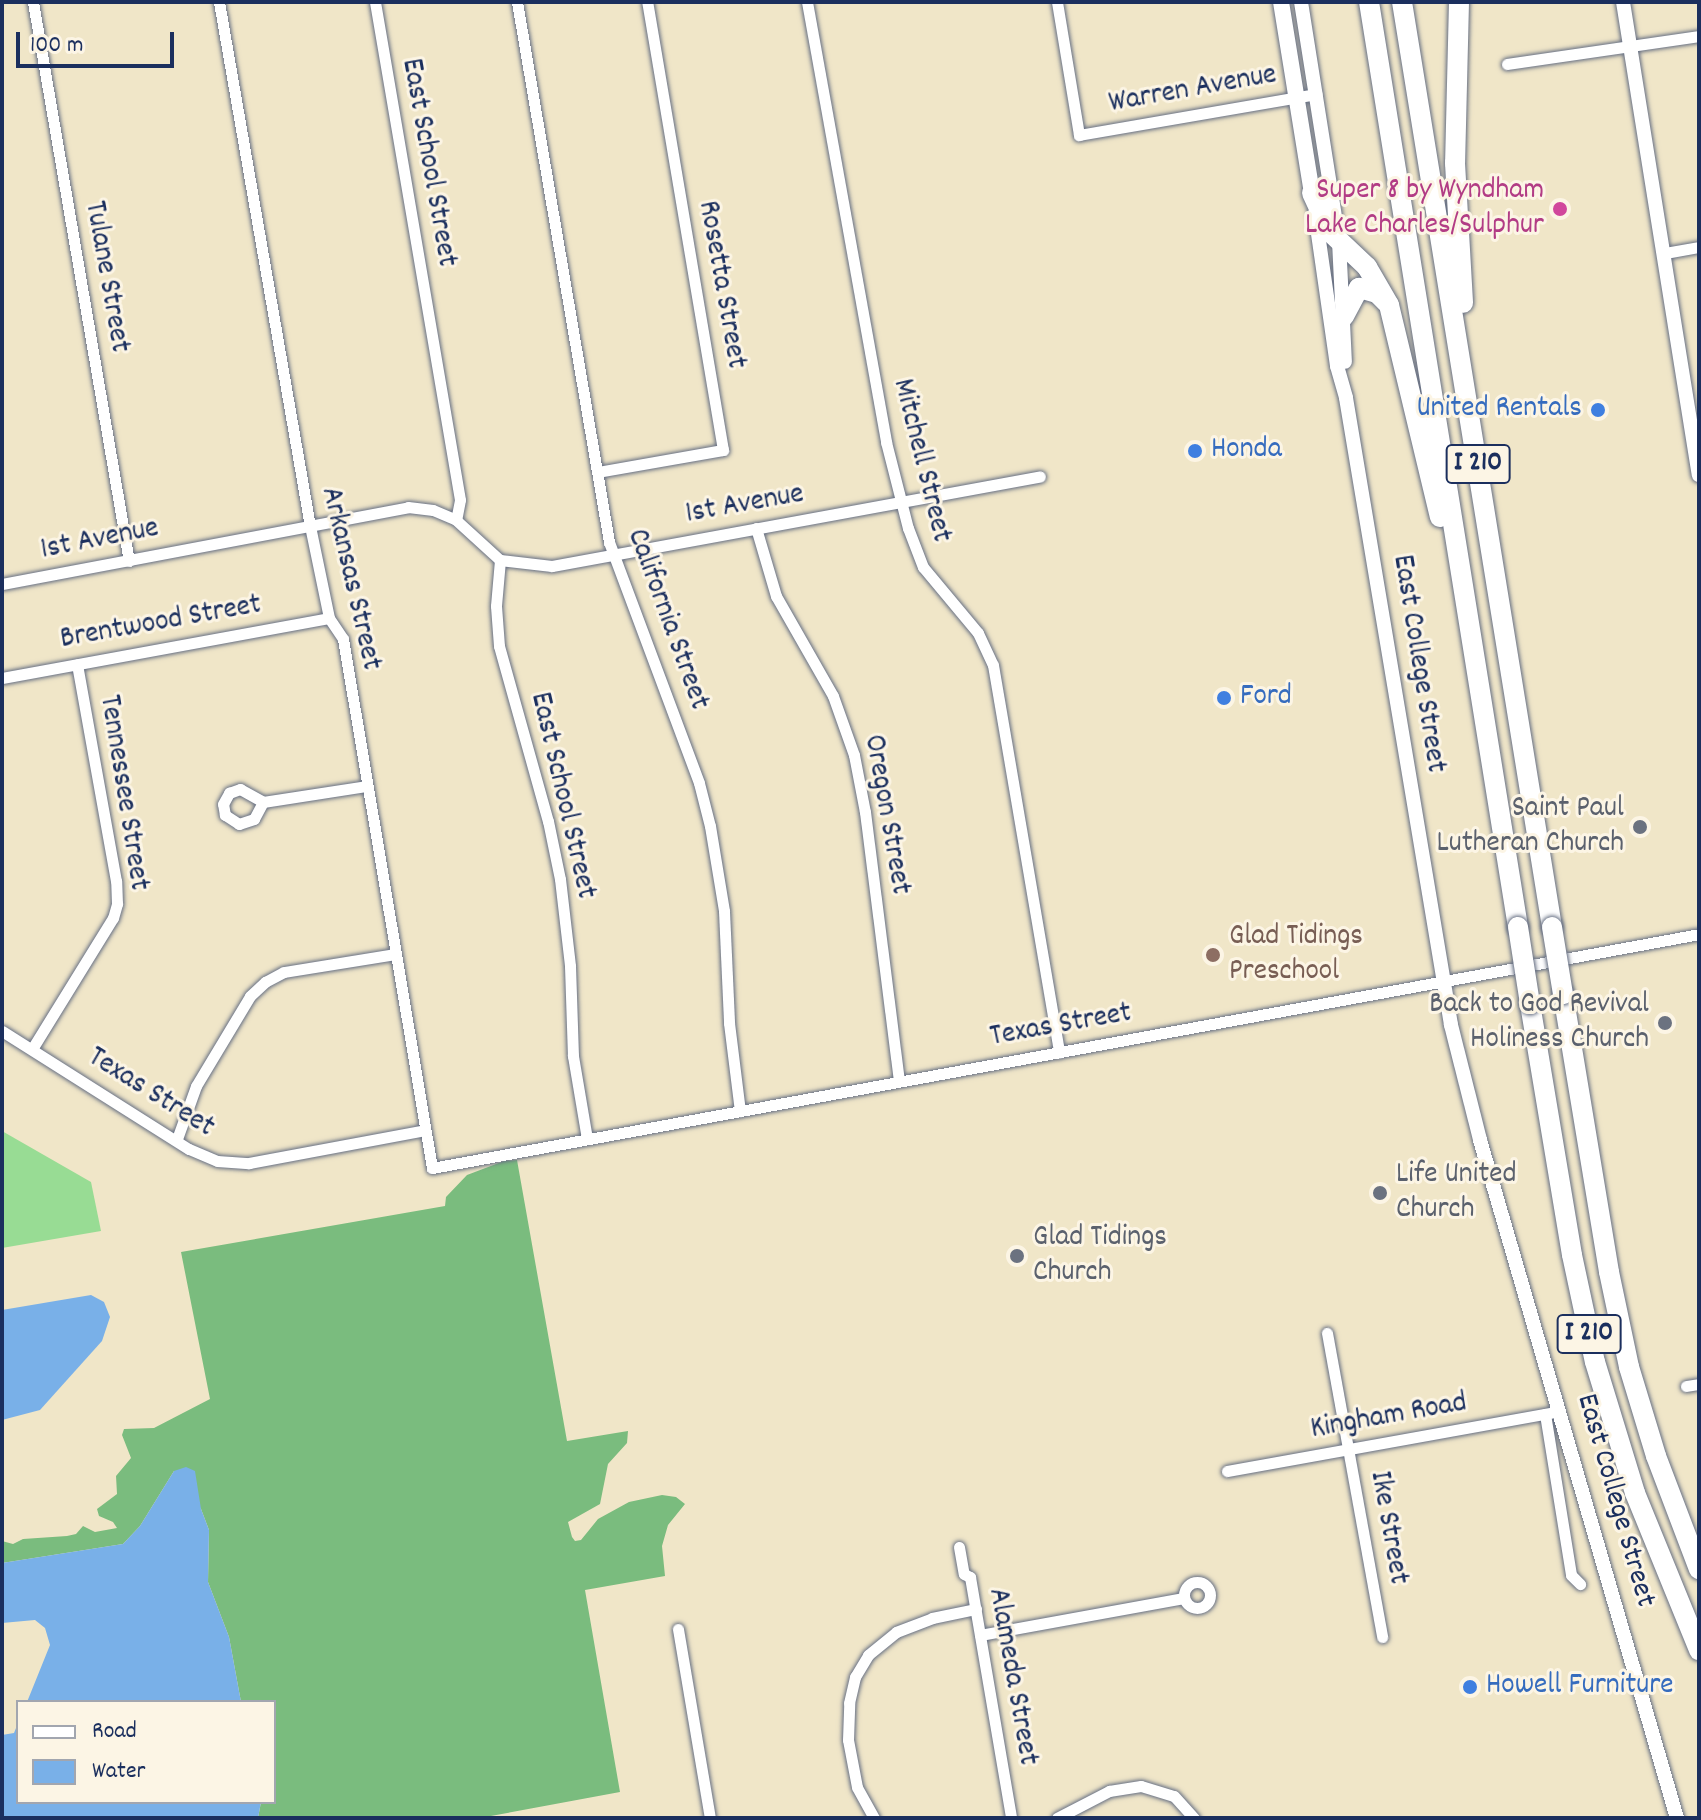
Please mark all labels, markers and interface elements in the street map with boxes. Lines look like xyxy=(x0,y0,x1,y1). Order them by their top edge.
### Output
scale bar xyxy=(20,16,178,66)
text: 100 m xyxy=(30,29,83,63)
street label: East School Street xyxy=(391,56,463,270)
street label: Warren Avenue xyxy=(1106,59,1280,123)
place label: Super 8 by Wyndham Lake Charles/Sulphur xyxy=(1305,174,1544,244)
street label: Rosetta Street xyxy=(688,198,752,372)
street label: Tulane Street xyxy=(74,199,136,355)
marker: Super 8 by Wyndham Lake Charles/Sulphur xyxy=(1551,200,1569,218)
street label: Mitchell Street xyxy=(882,376,958,546)
place label: United Rentals xyxy=(1416,392,1582,428)
marker: United Rentals xyxy=(1589,401,1607,419)
place label: Honda xyxy=(1211,433,1282,469)
road number: I 210 xyxy=(1444,440,1512,488)
marker: Honda xyxy=(1186,442,1204,460)
street label: 1st Avenue xyxy=(683,478,807,534)
street label: Arkansas Street xyxy=(310,484,388,674)
street label: 1st Avenue xyxy=(38,512,162,570)
street label: California Street xyxy=(617,525,715,715)
street label: East College Street xyxy=(1382,553,1452,775)
street label: Brentwood Street xyxy=(58,589,264,659)
place label: Ford xyxy=(1240,680,1292,716)
street label: East School Street xyxy=(520,689,602,903)
marker: Ford xyxy=(1215,689,1233,707)
street label: Tennessee Street xyxy=(89,693,155,893)
street label: Oregon Street xyxy=(853,732,917,898)
place label: Saint Paul Lutheran Church xyxy=(1436,792,1624,862)
marker: Saint Paul Lutheran Church xyxy=(1631,818,1649,836)
place label: Glad Tidings Preschool xyxy=(1229,920,1363,990)
marker: Glad Tidings Preschool xyxy=(1204,946,1222,964)
place label: Back to God Revival Holiness Church xyxy=(1429,988,1649,1058)
street label: Texas Street xyxy=(988,997,1134,1057)
marker: Back to God Revival Holiness Church xyxy=(1656,1014,1674,1032)
street label: Texas Street xyxy=(80,1041,220,1147)
place label: Life United Church xyxy=(1396,1158,1517,1228)
marker: Life United Church xyxy=(1371,1184,1389,1202)
place label: Glad Tidings Church xyxy=(1033,1221,1167,1292)
marker: Glad Tidings Church xyxy=(1008,1247,1026,1265)
road number: I 210 xyxy=(1555,1310,1623,1358)
street label: Kingham Road xyxy=(1308,1387,1470,1449)
street label: East College Street xyxy=(1566,1390,1662,1612)
street label: Ike Street xyxy=(1359,1468,1415,1588)
street label: Alameda Street xyxy=(978,1586,1044,1768)
place label: Howell Furniture xyxy=(1486,1669,1673,1705)
marker: Howell Furniture xyxy=(1461,1678,1479,1696)
legend xyxy=(16,1700,276,1804)
text: Road xyxy=(92,1715,137,1749)
text: Water xyxy=(92,1755,145,1789)

